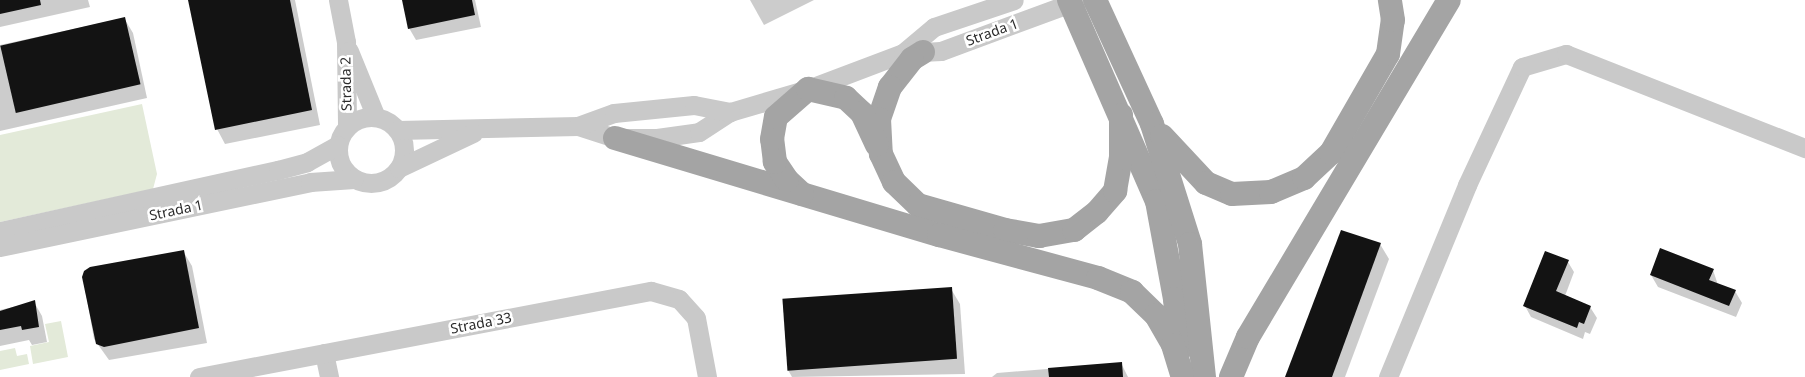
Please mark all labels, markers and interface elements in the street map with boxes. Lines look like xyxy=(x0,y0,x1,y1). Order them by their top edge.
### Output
street label: Strada 1 xyxy=(964,15,1020,49)
street label: Strada 2 xyxy=(337,57,355,111)
street label: Strada 1 xyxy=(148,196,204,224)
street label: Strada 33 xyxy=(449,309,513,337)

